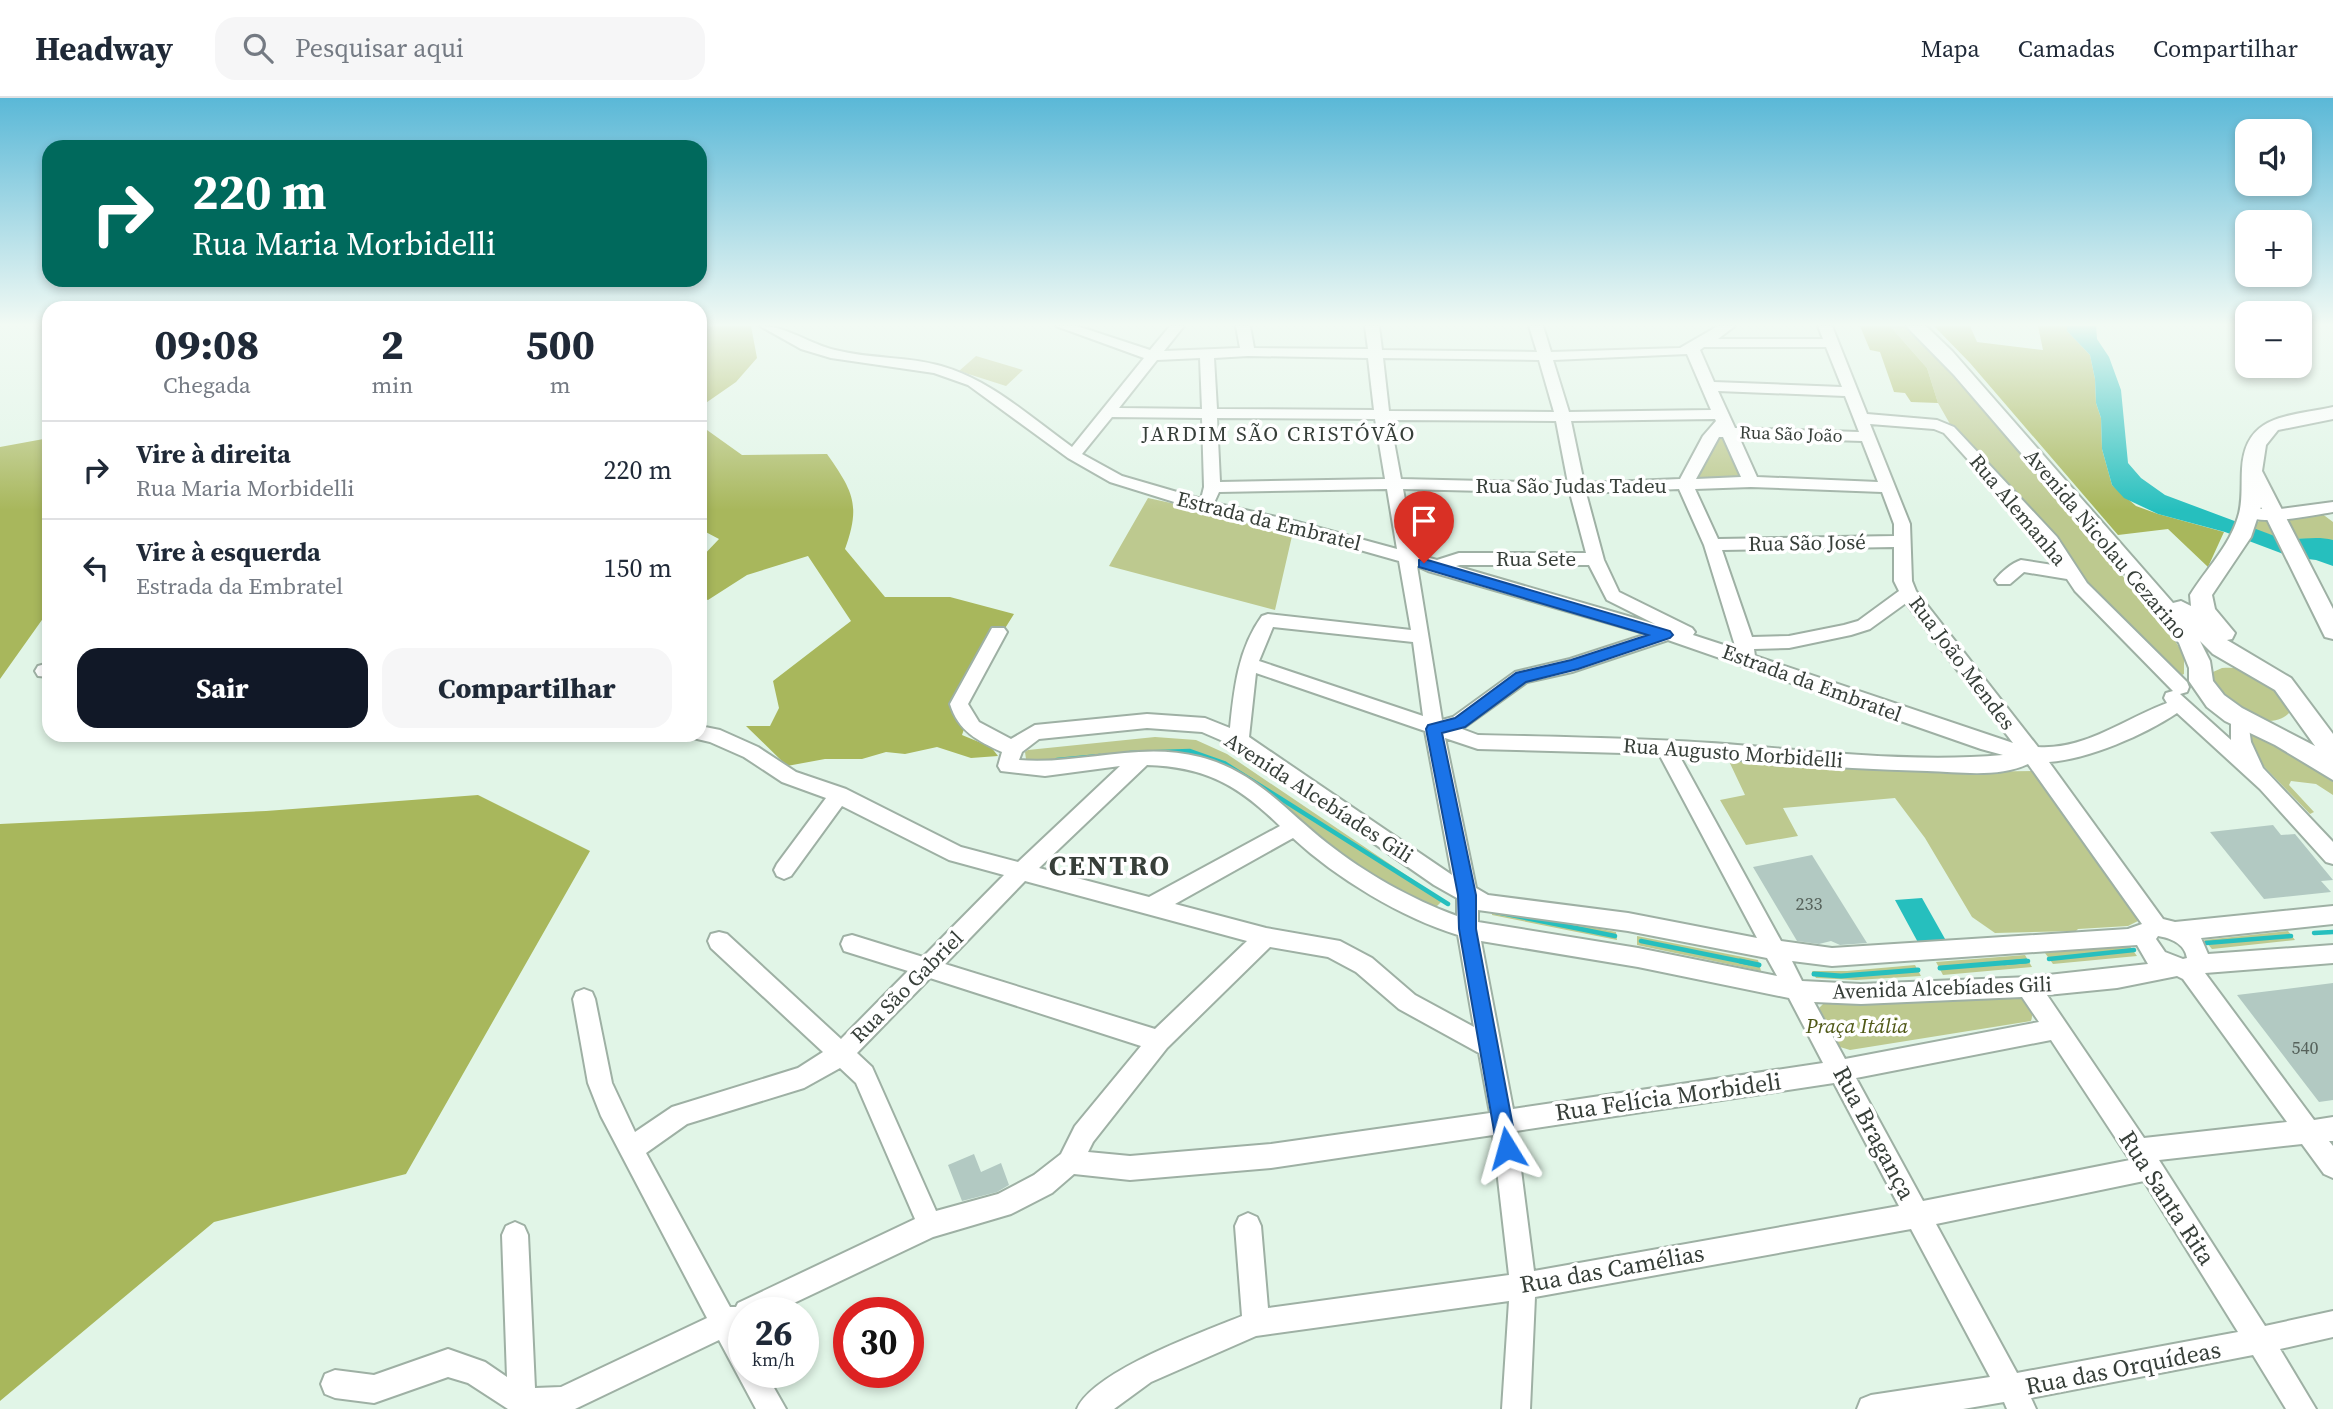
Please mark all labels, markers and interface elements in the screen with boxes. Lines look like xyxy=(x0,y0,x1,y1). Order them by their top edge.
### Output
search box xyxy=(215,17,705,80)
text: Headway xyxy=(35,26,173,71)
icon: search xyxy=(239,29,277,67)
text: Pesquisar aqui xyxy=(295,30,464,66)
text: Mapa xyxy=(1921,32,1980,65)
text: Camadas xyxy=(2018,32,2115,65)
text: Compartilhar xyxy=(2153,32,2298,65)
map controls xyxy=(2235,119,2312,378)
button: sound xyxy=(2235,119,2312,196)
text: 220 m xyxy=(192,158,327,225)
icon: right xyxy=(77,168,168,259)
button: + xyxy=(2235,210,2312,287)
text: Rua Maria Morbidelli xyxy=(192,222,496,266)
button: − xyxy=(2235,301,2312,378)
text: 09:08 xyxy=(154,315,259,373)
text: 2 xyxy=(381,315,404,373)
text: 500 xyxy=(525,315,595,373)
text: Chegada xyxy=(163,369,251,401)
text: min xyxy=(372,369,413,401)
text: m xyxy=(550,369,570,401)
district label: JARDIM SÃO CRISTÓVÃO xyxy=(1141,419,1416,448)
street label: Rua São João xyxy=(1739,419,1843,448)
text: Vire à direita xyxy=(136,436,291,472)
street label: Avenida Nicolau Cezarino xyxy=(2018,442,2195,645)
street label: Rua Alemanha xyxy=(1963,448,2074,572)
icon: right xyxy=(77,451,115,489)
text: 220 m xyxy=(604,452,672,488)
street label: Rua São Judas Tadeu xyxy=(1475,471,1667,500)
text: Rua Maria Morbidelli xyxy=(136,472,354,504)
street label: Estrada da Embratel xyxy=(1174,484,1364,557)
pin xyxy=(1394,491,1454,563)
icon: arrive xyxy=(1405,502,1443,540)
street label: Rua São José xyxy=(1748,527,1866,558)
text: Vire à esquerda xyxy=(136,534,321,570)
street label: Rua Sete xyxy=(1496,544,1576,573)
icon: left xyxy=(77,549,115,587)
text: 150 m xyxy=(604,550,672,586)
text: Estrada da Embratel xyxy=(136,570,343,602)
street label: Rua João Mendes xyxy=(1902,590,2022,736)
street label: Estrada da Embratel xyxy=(1718,637,1906,729)
button: Sair xyxy=(77,648,368,728)
button: Compartilhar xyxy=(382,648,672,728)
street label: Avenida Alcebíades Gili xyxy=(1219,726,1419,870)
street label: Rua Augusto Morbidelli xyxy=(1622,730,1844,775)
district label: CENTRO xyxy=(1049,846,1171,884)
house number: 233 xyxy=(1796,891,1823,916)
street label: Rua São Gabriel xyxy=(844,924,969,1049)
street label: Avenida Alcebíades Gili xyxy=(1832,969,2052,1006)
park label: Praça Itália xyxy=(1805,1011,1908,1040)
house number: 540 xyxy=(2292,1035,2319,1060)
street label: Rua Bragança xyxy=(1825,1060,1924,1206)
street label: Rua Felícia Morbideli xyxy=(1553,1064,1783,1129)
position arrow xyxy=(1470,1111,1544,1185)
street label: Rua Santa Rita xyxy=(2112,1124,2224,1272)
street label: Rua das Camélias xyxy=(1517,1236,1707,1301)
speed limit sign: 30 xyxy=(833,1297,924,1388)
text: 26 xyxy=(755,1309,792,1357)
street label: Rua das Orquídeas xyxy=(2022,1332,2223,1403)
text: km/h xyxy=(752,1347,795,1372)

